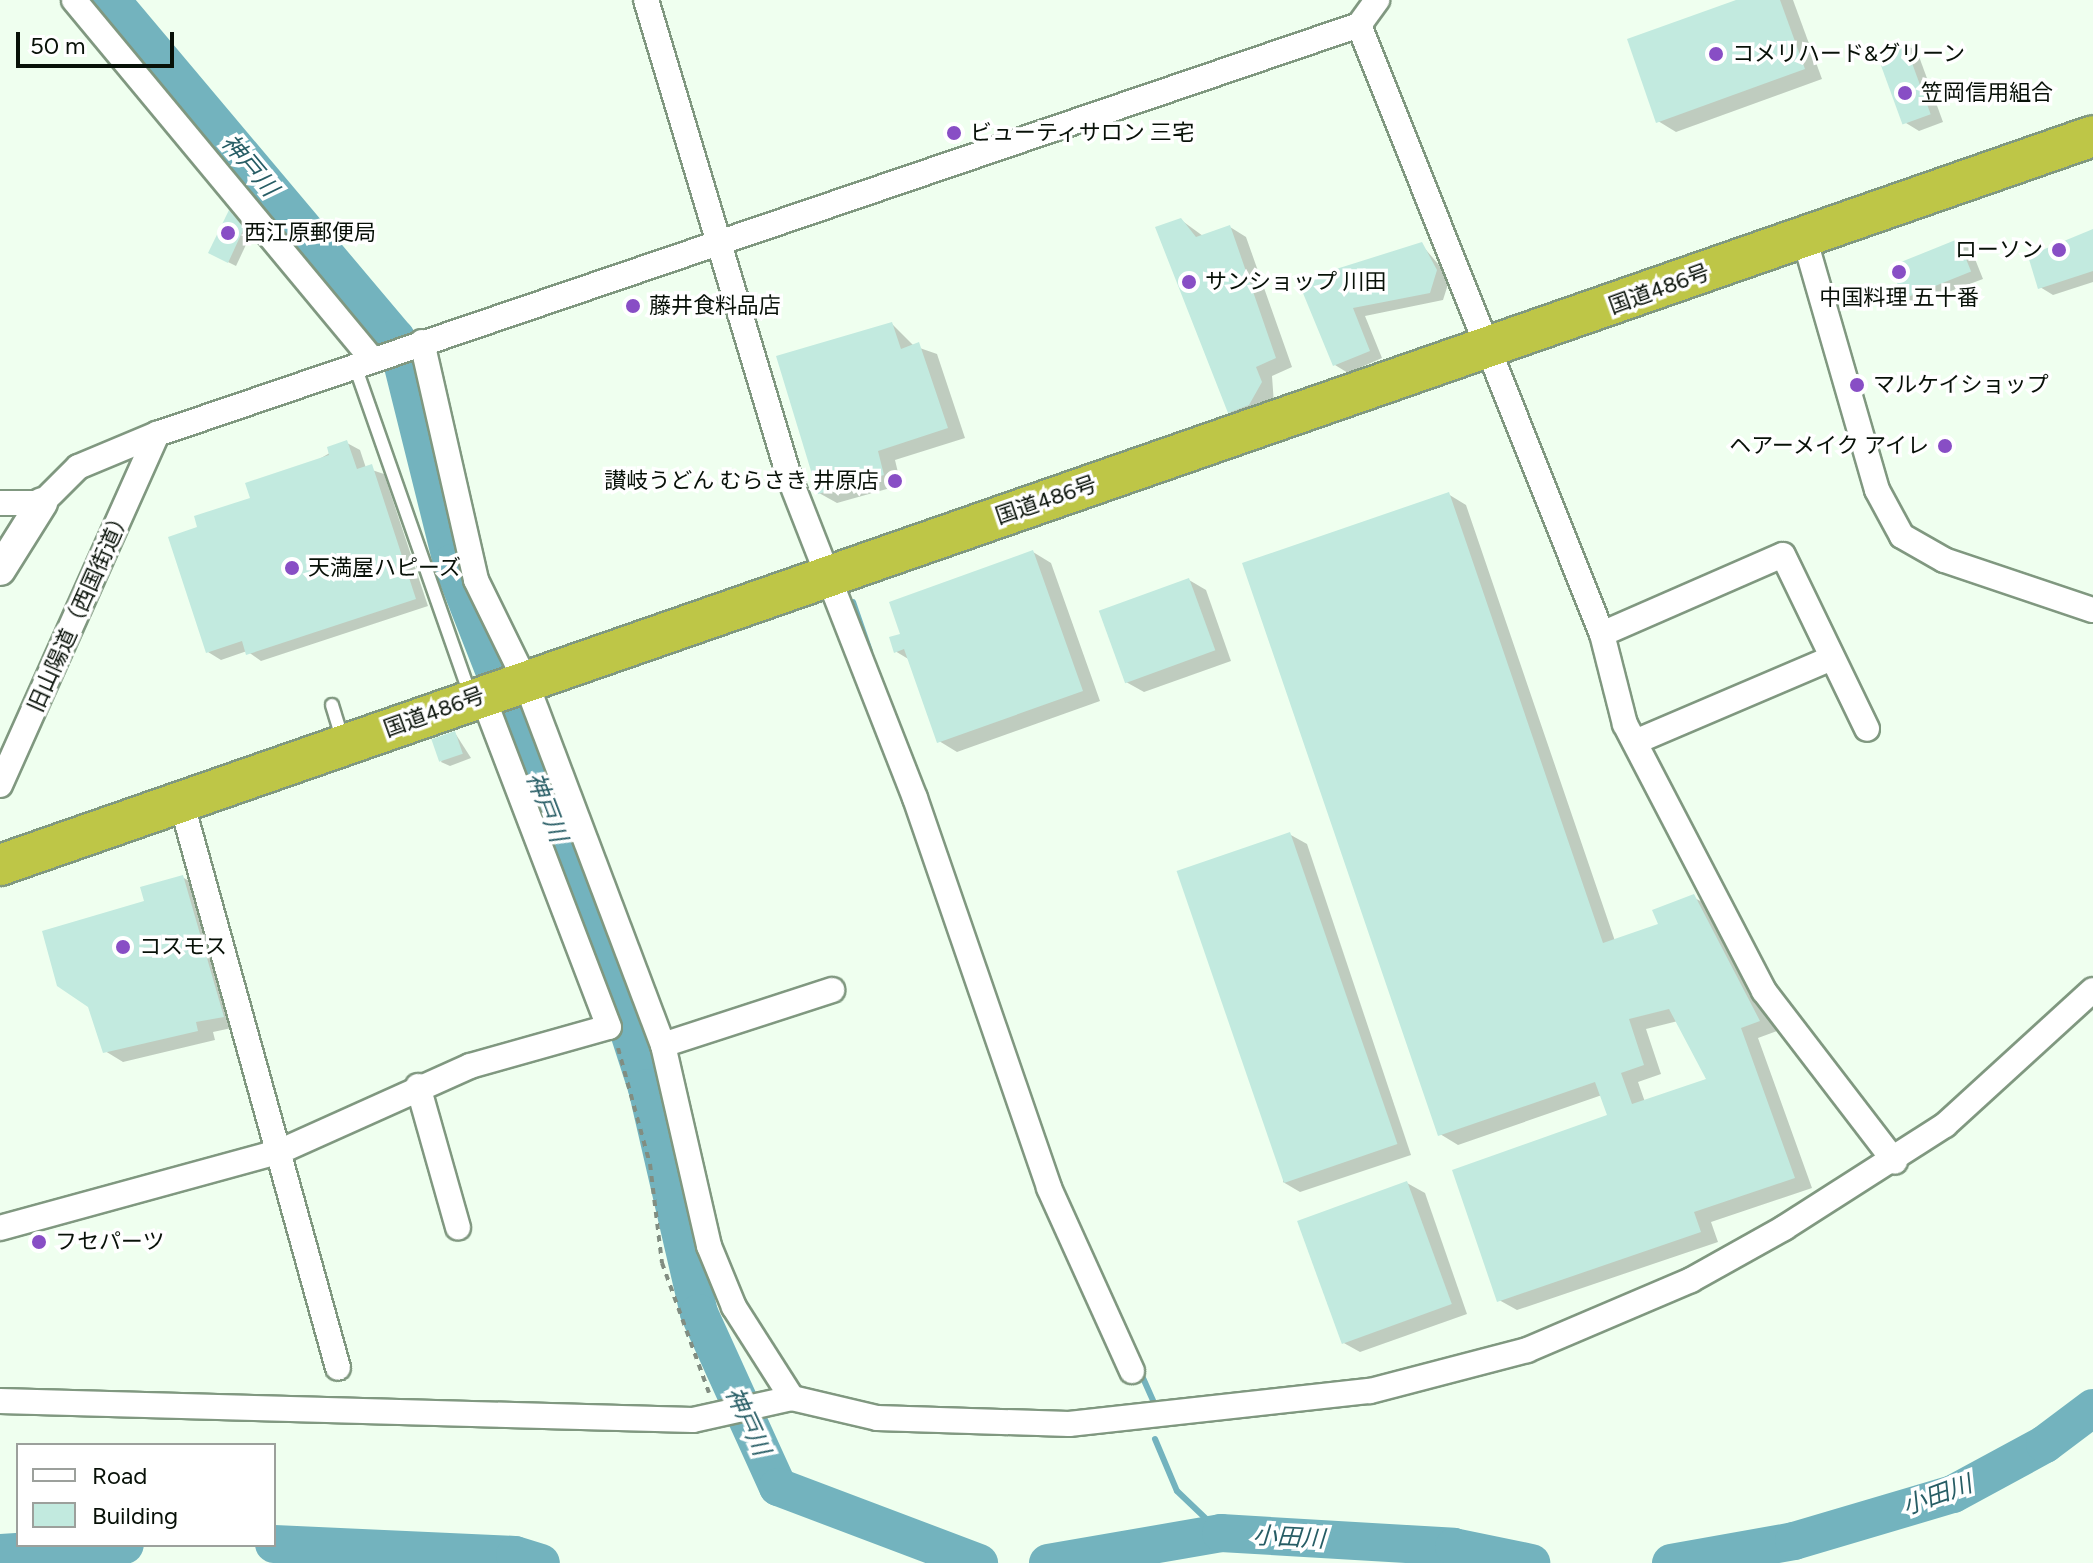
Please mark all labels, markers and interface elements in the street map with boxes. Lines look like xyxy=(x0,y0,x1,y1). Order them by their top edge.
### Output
scale bar xyxy=(20,16,178,66)
text: 50 m xyxy=(30,31,86,60)
place label: コメリハード&グリーン xyxy=(1732,41,1966,67)
marker: コメリハード&グリーン xyxy=(1707,45,1725,63)
place label: 笠岡信用組合 xyxy=(1921,80,2053,106)
marker: 笠岡信用組合 xyxy=(1896,84,1914,102)
place label: ビューティサロン 三宅 xyxy=(970,120,1195,146)
marker: ビューティサロン 三宅 xyxy=(945,124,963,142)
water label: 神戸川 xyxy=(216,128,284,202)
place label: 西江原郵便局 xyxy=(244,220,376,246)
marker: 西江原郵便局 xyxy=(219,224,237,242)
place label: ローソン xyxy=(1955,237,2043,263)
marker: ローソン xyxy=(2050,241,2068,259)
street label: 国道486号 xyxy=(1605,259,1713,319)
marker: 中国料理 五十番 xyxy=(1890,263,1908,281)
place label: サンショップ 川田 xyxy=(1205,269,1386,295)
marker: サンショップ 川田 xyxy=(1180,273,1198,291)
place label: 中国料理 五十番 xyxy=(1819,285,1979,311)
place label: 藤井食料品店 xyxy=(649,293,781,319)
marker: 藤井食料品店 xyxy=(624,297,642,315)
place label: マルケイショップ xyxy=(1873,372,2049,398)
marker: マルケイショップ xyxy=(1848,376,1866,394)
place label: ヘアーメイク アイレ xyxy=(1727,433,1929,459)
marker: ヘアーメイク アイレ xyxy=(1936,437,1954,455)
place label: 讃岐うどん むらさき 井原店 xyxy=(604,468,879,494)
street label: 国道486号 xyxy=(992,470,1100,530)
marker: 讃岐うどん むらさき 井原店 xyxy=(886,472,904,490)
street label: 旧山陽道（西国街道） xyxy=(22,504,136,716)
place label: 天満屋ハピーズ xyxy=(308,555,462,581)
marker: 天満屋ハピーズ xyxy=(283,559,301,577)
street label: 国道486号 xyxy=(380,682,488,742)
water label: 神戸川 xyxy=(521,768,573,846)
place label: コスモス xyxy=(139,934,227,960)
marker: コスモス xyxy=(114,938,132,956)
place label: フセパーツ xyxy=(55,1229,165,1255)
marker: フセパーツ xyxy=(30,1233,48,1251)
water label: 神戸川 xyxy=(720,1382,776,1460)
legend xyxy=(16,1443,276,1547)
text: Road xyxy=(92,1461,147,1490)
water label: 小田川 xyxy=(1898,1469,1976,1521)
text: Building xyxy=(92,1501,178,1530)
water label: 小田川 xyxy=(1252,1521,1326,1553)

